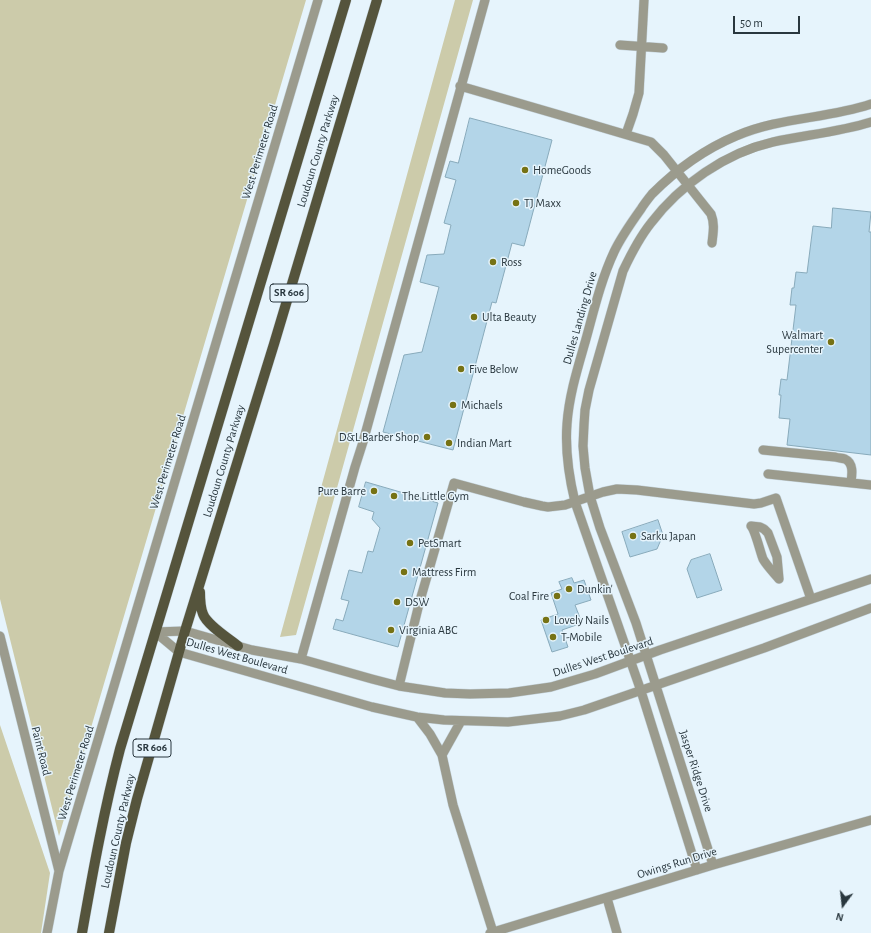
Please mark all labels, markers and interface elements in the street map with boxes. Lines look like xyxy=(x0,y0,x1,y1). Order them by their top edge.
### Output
scale bar xyxy=(735,8,802,34)
text: 50 m xyxy=(740,17,763,29)
street label: Loudoun County Parkway xyxy=(294,93,342,209)
street label: West Perimeter Road xyxy=(239,103,281,201)
place label: HomeGoods xyxy=(533,163,591,177)
marker: HomeGoods xyxy=(520,165,530,175)
place label: TJ Maxx xyxy=(524,196,561,210)
marker: TJ Maxx xyxy=(511,198,521,208)
place label: Ross xyxy=(501,255,522,269)
marker: Ross xyxy=(488,257,498,267)
street label: Dulles Landing Drive xyxy=(560,270,600,366)
road number: SR 606 xyxy=(270,284,308,302)
place label: Ulta Beauty xyxy=(482,310,536,324)
marker: Ulta Beauty xyxy=(469,312,479,322)
place label: Walmart Supercenter xyxy=(766,328,823,356)
marker: Walmart Supercenter xyxy=(826,337,836,347)
place label: Five Below xyxy=(469,362,518,376)
marker: Five Below xyxy=(456,364,466,374)
place label: Michaels xyxy=(461,398,503,412)
marker: Michaels xyxy=(448,400,458,410)
street label: Loudoun County Parkway xyxy=(200,403,248,519)
street label: West Perimeter Road xyxy=(147,413,189,511)
place label: D&L Barber Shop xyxy=(339,430,419,444)
marker: D&L Barber Shop xyxy=(422,432,432,442)
place label: Indian Mart xyxy=(457,436,511,450)
marker: Indian Mart xyxy=(444,438,454,448)
place label: Pure Barre xyxy=(317,484,366,498)
marker: Pure Barre xyxy=(369,486,379,496)
place label: The Little Gym xyxy=(402,489,469,503)
marker: The Little Gym xyxy=(389,491,399,501)
place label: Sarku Japan xyxy=(641,529,696,543)
marker: Sarku Japan xyxy=(628,531,638,541)
place label: PetSmart xyxy=(418,536,461,550)
marker: PetSmart xyxy=(405,538,415,548)
place label: Mattress Firm xyxy=(412,565,476,579)
marker: Mattress Firm xyxy=(399,567,409,577)
place label: Dunkin' xyxy=(577,582,613,596)
marker: Dunkin' xyxy=(564,584,574,594)
place label: Coal Fire xyxy=(509,589,549,603)
marker: Coal Fire xyxy=(552,591,562,601)
place label: DSW xyxy=(405,595,429,609)
marker: DSW xyxy=(392,597,402,607)
place label: Lovely Nails xyxy=(554,613,609,627)
marker: Lovely Nails xyxy=(541,615,551,625)
place label: Virginia ABC xyxy=(399,623,458,637)
marker: Virginia ABC xyxy=(386,625,396,635)
place label: T-Mobile xyxy=(561,630,602,644)
marker: T-Mobile xyxy=(548,632,558,642)
street label: Dulles West Boulevard xyxy=(551,634,655,680)
street label: Dulles West Boulevard xyxy=(185,635,289,677)
street label: West Perimeter Road xyxy=(55,724,97,822)
street label: Paint Road xyxy=(28,725,54,777)
street label: Jasper Ridge Drive xyxy=(676,728,716,814)
road number: SR 606 xyxy=(133,739,171,757)
street label: Loudoun County Parkway xyxy=(98,772,138,890)
street label: Owings Run Drive xyxy=(635,844,719,882)
north arrow xyxy=(823,885,863,925)
text: N xyxy=(835,911,845,923)

